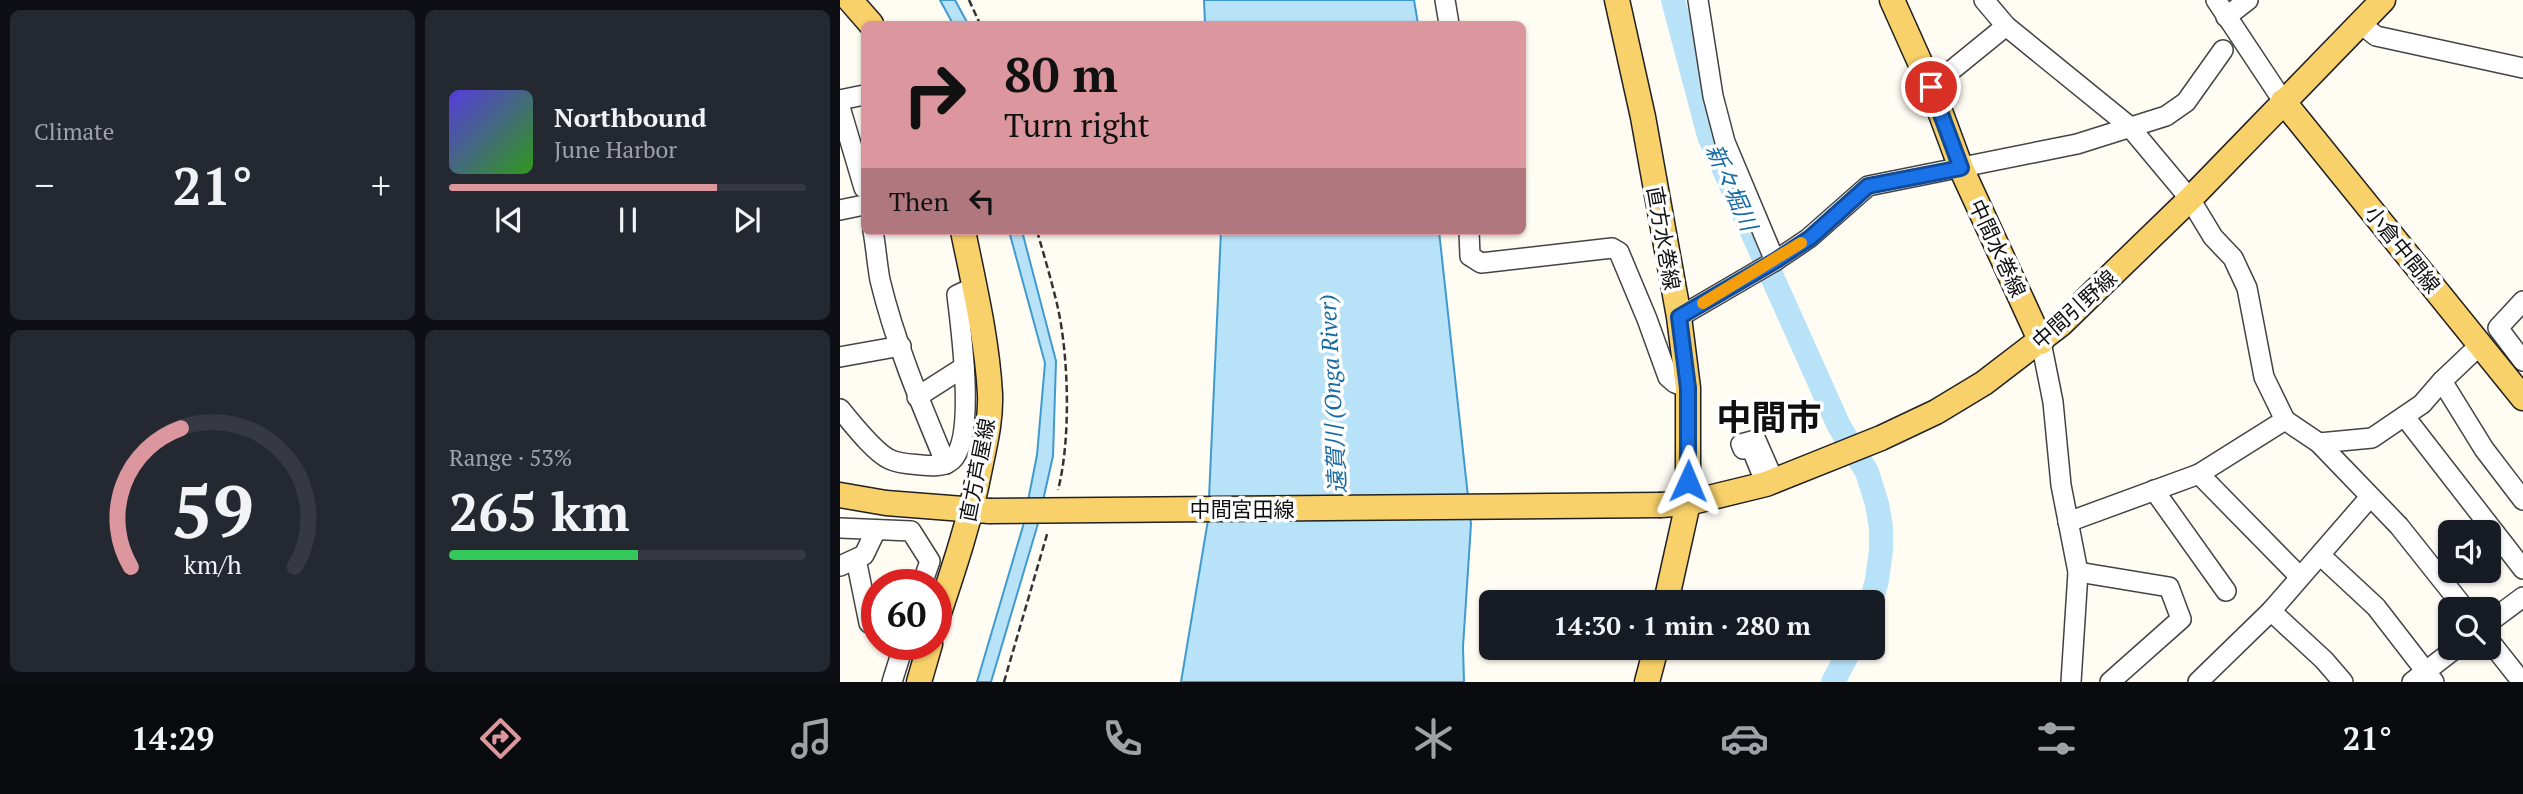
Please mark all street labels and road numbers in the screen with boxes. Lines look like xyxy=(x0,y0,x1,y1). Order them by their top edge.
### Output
street label: 直方水巻線 xyxy=(1641,184,1687,292)
street label: 中間水巻線 xyxy=(1963,195,2033,301)
street label: 小倉中間線 xyxy=(2359,199,2447,299)
street label: 中間引野線 xyxy=(2026,263,2122,355)
street label: 直方芦屋線 xyxy=(953,416,1001,524)
street label: 中間宮田線 xyxy=(1190,495,1295,523)

